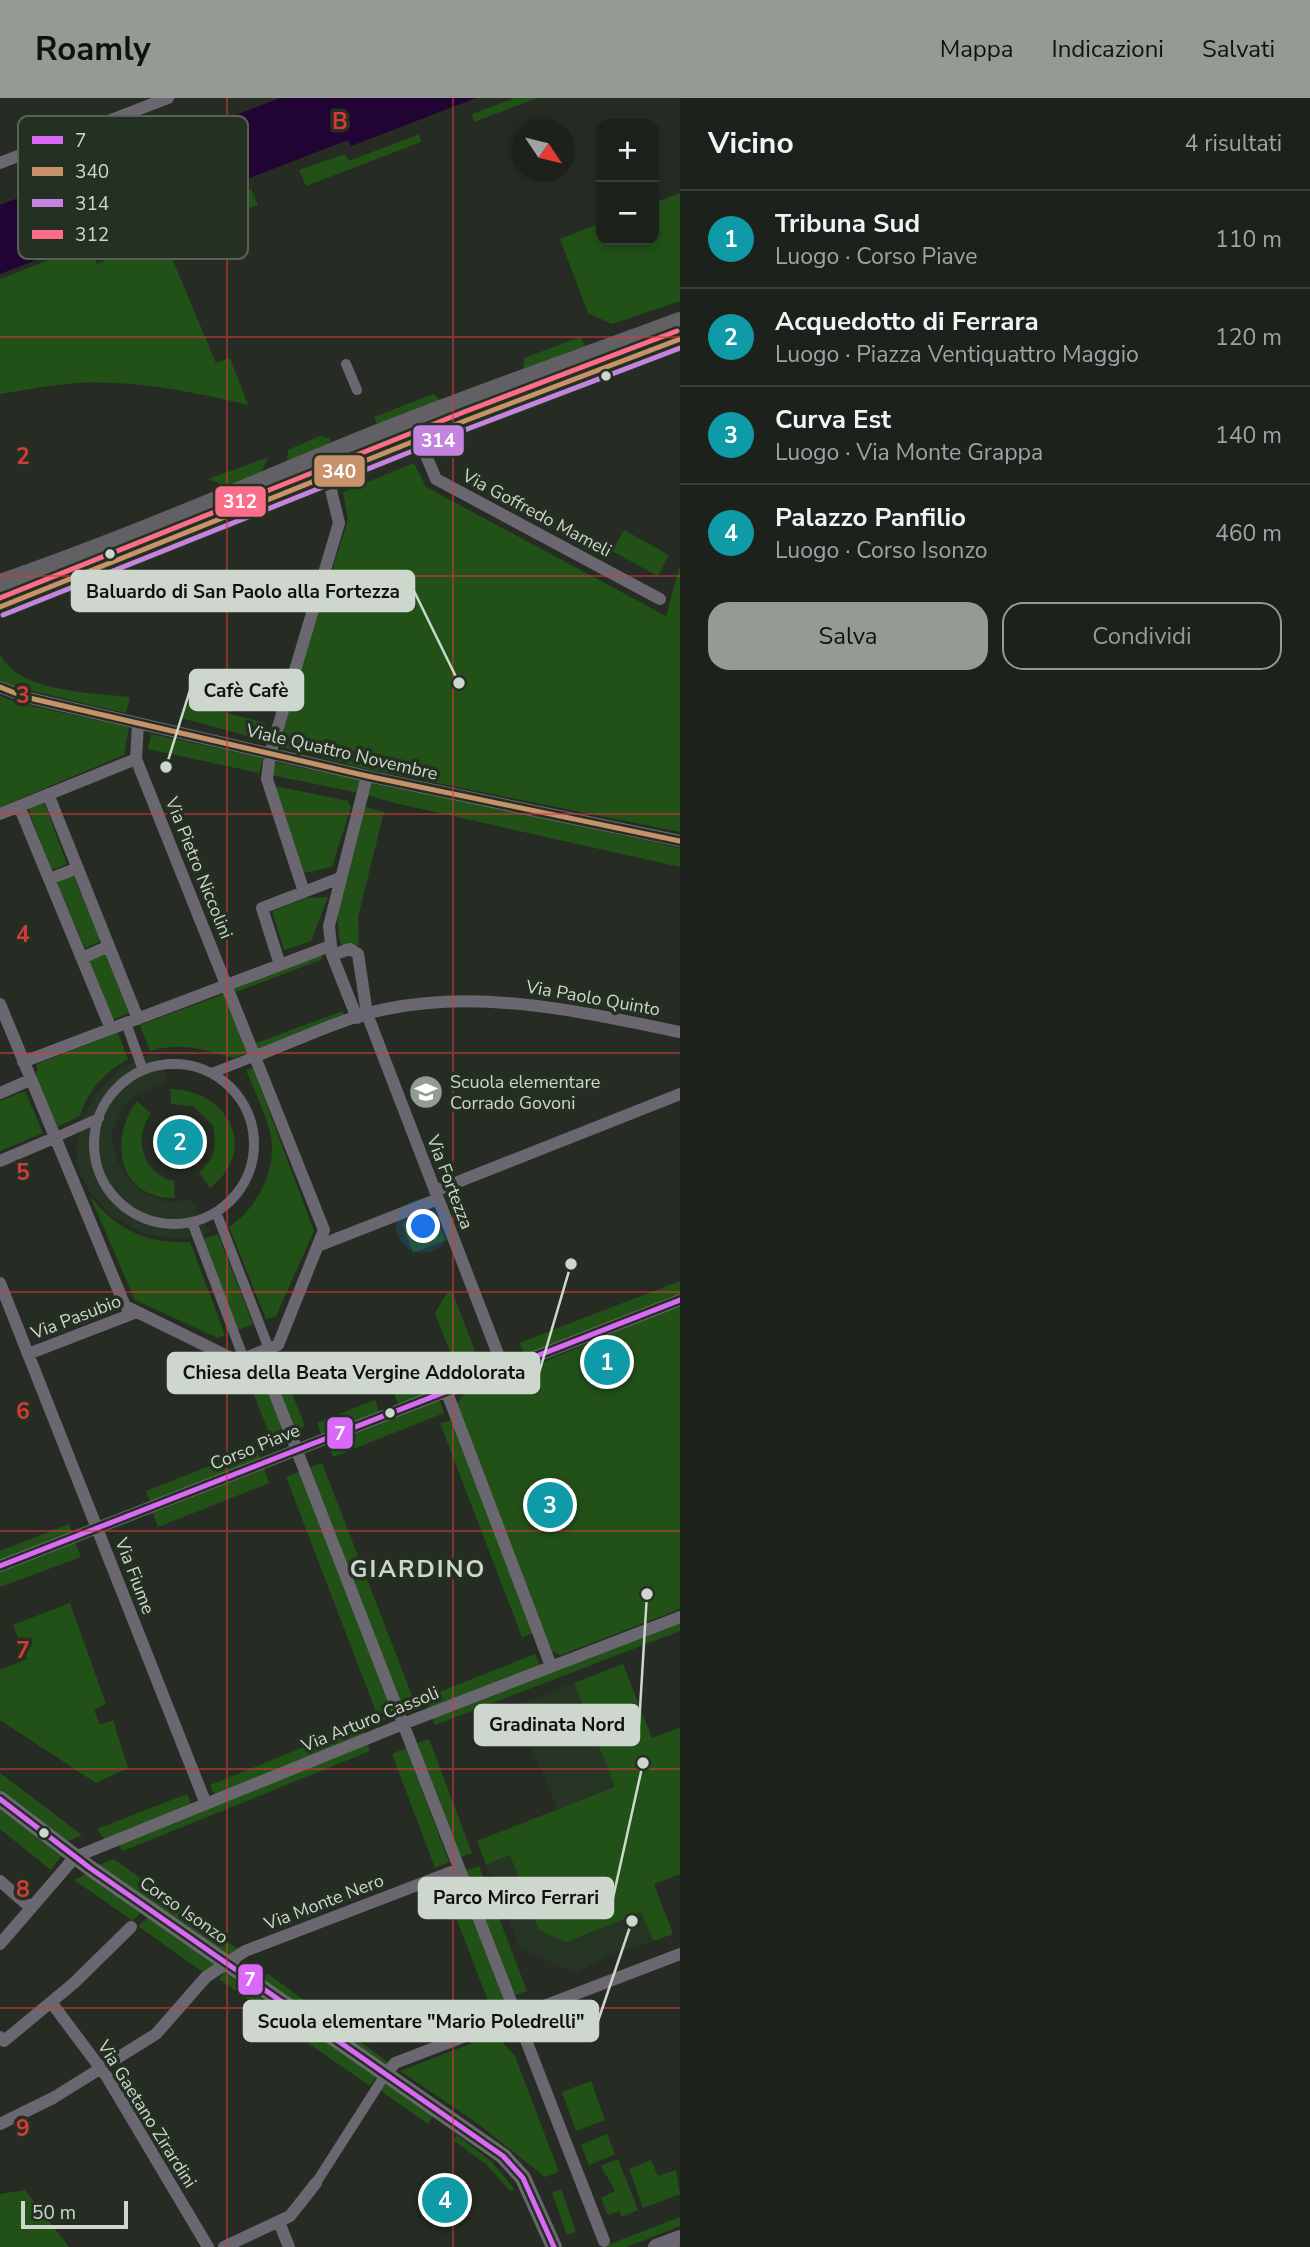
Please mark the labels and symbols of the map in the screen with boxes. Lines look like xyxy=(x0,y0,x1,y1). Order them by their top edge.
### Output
text: B xyxy=(332,106,348,137)
legend xyxy=(18,116,248,259)
north arrow xyxy=(512,119,575,182)
text: 7 xyxy=(75,128,86,154)
text: 340 xyxy=(75,159,109,185)
text: 314 xyxy=(75,191,109,217)
text: 312 xyxy=(75,222,109,248)
unlabelled marker xyxy=(599,369,613,383)
line badge: 314 xyxy=(412,424,465,457)
text: 314 xyxy=(421,428,455,454)
text: 2 xyxy=(16,441,30,472)
line badge: 340 xyxy=(313,454,366,488)
text: 340 xyxy=(322,459,356,485)
street label: Via Goffredo Mameli xyxy=(457,463,616,563)
line badge: 312 xyxy=(214,485,267,518)
text: 312 xyxy=(223,489,257,515)
unlabelled marker xyxy=(103,547,117,561)
callout: Baluardo di San Paolo alla Fortezza xyxy=(72,571,414,611)
text: Baluardo di San Paolo alla Fortezza xyxy=(86,579,400,605)
callout: Cafè Cafè xyxy=(190,670,303,710)
text: Cafè Cafè xyxy=(204,678,288,704)
text: 3 xyxy=(16,680,30,711)
street label: Viale Quattro Novembre xyxy=(243,718,440,786)
street label: Via Pietro Niccolini xyxy=(159,793,238,942)
text: 4 xyxy=(16,919,30,950)
street label: Via Paolo Quinto xyxy=(523,974,662,1022)
place label: Scuola elementare Corrado Govoni xyxy=(450,1070,600,1115)
school or university icon: Scuola elementare Corrado Govoni xyxy=(407,1073,445,1111)
pin: 2 xyxy=(157,1116,203,1168)
street label: Via Fortezza xyxy=(421,1131,479,1233)
text: 5 xyxy=(16,1157,30,1188)
your location xyxy=(406,1209,440,1243)
street label: Via Pasubio xyxy=(27,1289,124,1346)
pin: 1 xyxy=(584,1336,630,1388)
callout: Chiesa della Beata Vergine Addolorata xyxy=(168,1353,539,1393)
text: Chiesa della Beata Vergine Addolorata xyxy=(183,1360,525,1386)
text: 6 xyxy=(16,1396,30,1427)
unlabelled marker xyxy=(383,1406,397,1420)
line badge: 7 xyxy=(326,1416,354,1450)
street label: Corso Piave xyxy=(207,1418,303,1476)
text: 7 xyxy=(334,1421,346,1447)
pin: 3 xyxy=(527,1479,573,1531)
street label: Via Fiume xyxy=(109,1533,161,1618)
district label: GIARDINO xyxy=(350,1553,486,1585)
text: 7 xyxy=(16,1635,30,1666)
street label: Via Arturo Cassoli xyxy=(297,1680,442,1758)
callout: Gradinata Nord xyxy=(475,1705,639,1745)
text: Gradinata Nord xyxy=(489,1712,625,1738)
unlabelled marker xyxy=(37,1826,51,1840)
street label: Via Monte Nero xyxy=(260,1868,387,1936)
street label: Corso Isonzo xyxy=(135,1871,233,1949)
text: 8 xyxy=(16,1874,30,1905)
callout: Parco Mirco Ferrari xyxy=(419,1878,613,1918)
text: Parco Mirco Ferrari xyxy=(433,1885,599,1911)
line badge: 7 xyxy=(237,1963,264,1996)
text: 7 xyxy=(244,1967,256,1993)
callout: Scuola elementare "Mario Poledrelli" xyxy=(244,2001,598,2041)
text: Scuola elementare "Mario Poledrelli" xyxy=(258,2009,584,2035)
street label: Via Gaetano Zirardini xyxy=(91,2035,202,2192)
text: 9 xyxy=(16,2113,30,2144)
pin: 4 xyxy=(422,2174,468,2226)
scale bar xyxy=(21,2198,128,2230)

